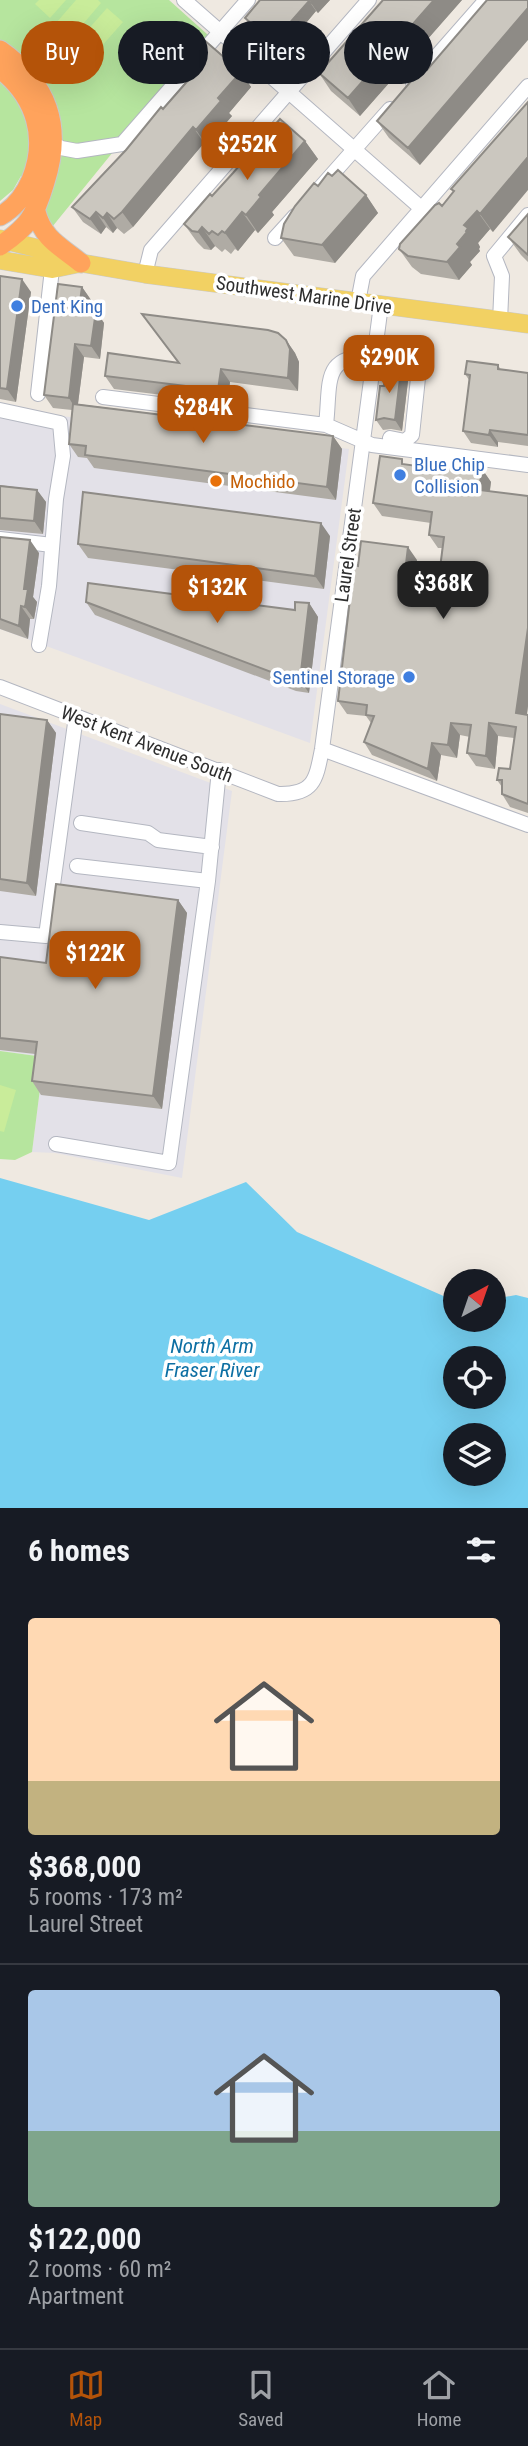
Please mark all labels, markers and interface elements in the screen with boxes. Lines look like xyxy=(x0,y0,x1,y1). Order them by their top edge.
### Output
chip: Buy xyxy=(21,21,104,84)
chip: Rent xyxy=(118,21,208,84)
chip: Filters xyxy=(222,21,330,84)
chip: New xyxy=(344,21,433,84)
pin: $252K xyxy=(198,122,296,182)
text: $252K xyxy=(217,131,277,158)
street label: Southwest Marine Drive xyxy=(215,271,393,319)
place label: Dent King xyxy=(31,295,103,318)
marker: Dent King xyxy=(9,298,25,314)
pin: $290K xyxy=(340,336,438,395)
text: $290K xyxy=(359,344,419,371)
pin: $284K xyxy=(154,386,252,445)
text: $284K xyxy=(173,394,233,421)
place label: Blue Chip Collision xyxy=(414,453,485,498)
marker: Blue Chip Collision xyxy=(392,467,408,483)
place label: Mochido xyxy=(230,470,295,493)
marker: Mochido xyxy=(208,473,224,489)
street label: Laurel Street xyxy=(330,506,366,604)
pin: $368K xyxy=(394,562,492,621)
pin: $132K xyxy=(168,566,266,625)
text: $368K xyxy=(413,570,473,597)
text: $132K xyxy=(187,574,247,601)
place label: Sentinel Storage xyxy=(273,666,395,689)
marker: Sentinel Storage xyxy=(401,669,417,685)
street label: West Kent Avenue South xyxy=(58,701,236,787)
pin: $122K xyxy=(46,932,144,991)
text: $122K xyxy=(65,940,125,967)
north arrow xyxy=(443,1269,506,1332)
map controls xyxy=(443,1269,506,1486)
water label: North Arm Fraser River xyxy=(165,1334,260,1382)
button: locate xyxy=(443,1346,506,1409)
button: layers xyxy=(443,1423,506,1486)
icon: filters xyxy=(462,1531,500,1569)
text: 6 homes xyxy=(28,1533,130,1568)
icon: home xyxy=(201,1663,327,1789)
text: $368,000 xyxy=(28,1849,141,1884)
text: 5 rooms · 173 m² xyxy=(28,1884,183,1911)
text: Laurel Street xyxy=(28,1911,143,1938)
icon: home xyxy=(201,2035,327,2161)
text: $122,000 xyxy=(28,2221,141,2256)
text: 2 rooms · 60 m² xyxy=(28,2256,171,2283)
text: Apartment xyxy=(28,2283,124,2310)
tab: Map xyxy=(67,2366,105,2431)
tab: Saved xyxy=(238,2366,283,2431)
tab: Home xyxy=(417,2366,461,2431)

